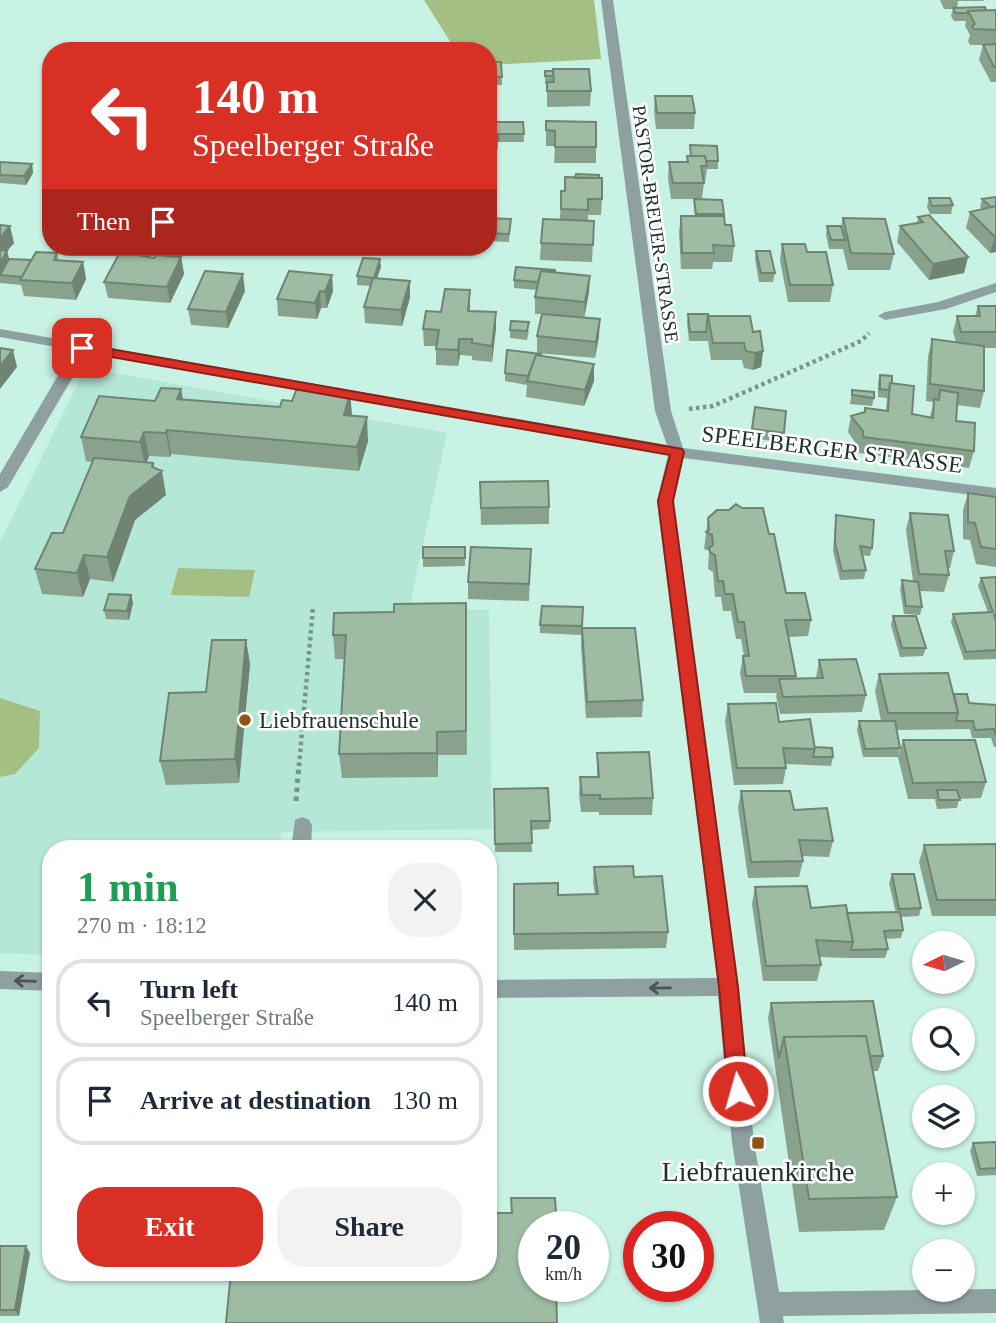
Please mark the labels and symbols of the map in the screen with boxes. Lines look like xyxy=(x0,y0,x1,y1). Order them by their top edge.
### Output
street label: PASTOR-BREUER-STRASSE xyxy=(628,104,683,344)
pin xyxy=(52,318,112,378)
street label: SPEELBERGER STRASSE xyxy=(700,421,964,478)
place label: Liebfrauenschule xyxy=(259,708,419,733)
marker: Liebfrauenschule xyxy=(237,712,253,728)
north arrow xyxy=(912,931,975,994)
one-way arrow xyxy=(14,975,37,988)
one-way arrow xyxy=(649,981,672,994)
position arrow xyxy=(701,1054,775,1128)
marker: Liebfrauenkirche xyxy=(750,1135,766,1151)
place label: Liebfrauenkirche xyxy=(662,1156,854,1187)
speed limit sign: 30 xyxy=(623,1211,714,1302)

